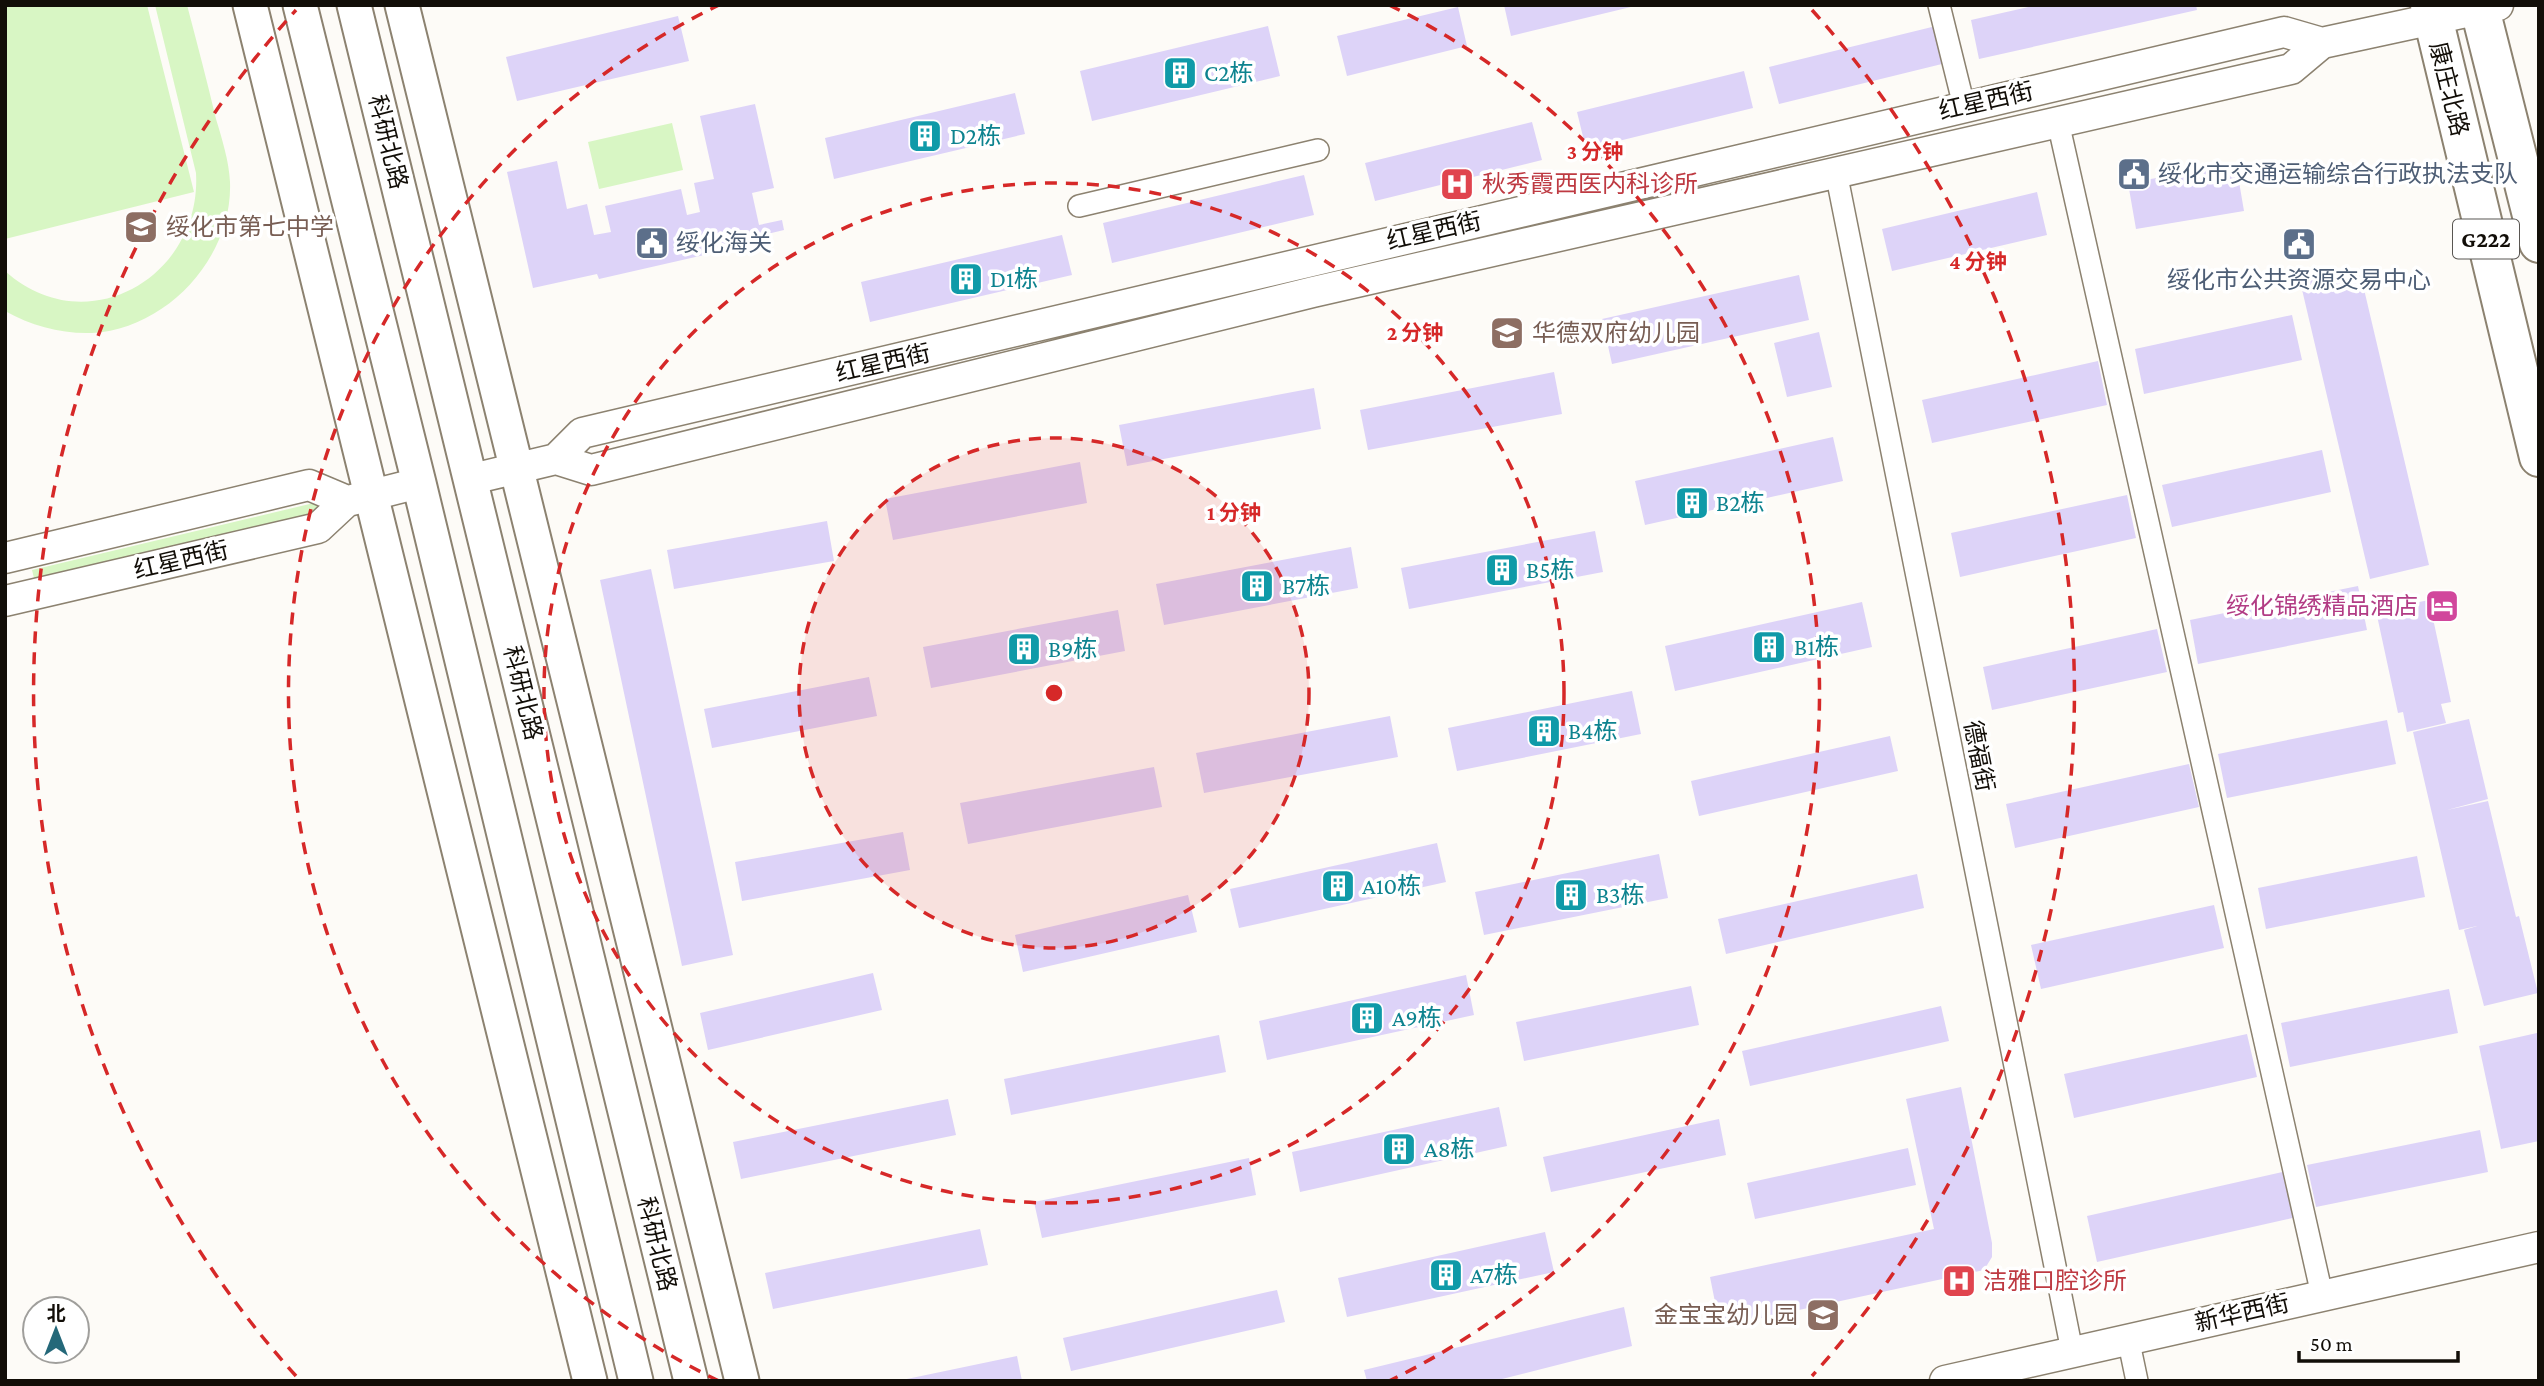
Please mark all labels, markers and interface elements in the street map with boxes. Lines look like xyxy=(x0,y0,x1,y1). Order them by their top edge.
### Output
street label: 康庄北路 xyxy=(2425,39,2474,139)
building icon: C2栋 xyxy=(1161,54,1199,92)
place label: C2栋 xyxy=(1204,59,1254,86)
street label: 红星西街 xyxy=(1936,77,2036,124)
street label: 科研北路 xyxy=(364,92,413,192)
building icon: D2栋 xyxy=(906,117,944,155)
place label: D2栋 xyxy=(950,122,1001,149)
text: 3 分钟 xyxy=(1567,140,1623,164)
public building icon: 绥化市交通运输综合行政执法支队 xyxy=(2115,155,2153,193)
place label: 绥化市交通运输综合行政执法支队 xyxy=(2158,160,2518,187)
hospital icon: 秋秀霞西医内科诊所 xyxy=(1438,165,1476,203)
place label: 秋秀霞西医内科诊所 xyxy=(1482,170,1698,197)
street label: 红星西街 xyxy=(1384,207,1484,254)
school or university icon: 绥化市第七中学 xyxy=(122,208,160,246)
place label: 绥化市第七中学 xyxy=(166,213,334,240)
road number: G222 xyxy=(2453,220,2519,258)
public building icon: 绥化海关 xyxy=(633,224,671,262)
public building icon: 绥化市公共资源交易中心 xyxy=(2280,225,2318,263)
place label: 绥化海关 xyxy=(676,229,772,256)
text: 4 分钟 xyxy=(1949,250,2007,274)
building icon: D1栋 xyxy=(947,260,985,298)
place label: D1栋 xyxy=(990,265,1038,292)
place label: 绥化市公共资源交易中心 xyxy=(2167,266,2431,293)
school or university icon: 华德双府幼儿园 xyxy=(1488,314,1526,352)
place label: 华德双府幼儿园 xyxy=(1532,319,1700,346)
text: 2 分钟 xyxy=(1387,321,1443,345)
street label: 红星西街 xyxy=(833,339,933,386)
building icon: B2栋 xyxy=(1673,484,1711,522)
place label: B2栋 xyxy=(1716,489,1765,516)
text: 1 分钟 xyxy=(1207,501,1261,525)
street label: 红星西街 xyxy=(131,536,231,583)
building icon: B5栋 xyxy=(1483,551,1521,589)
place label: B5栋 xyxy=(1526,556,1574,583)
building icon: B7栋 xyxy=(1238,567,1276,605)
place label: B7栋 xyxy=(1282,572,1330,599)
hotel icon: 绥化锦绣精品酒店 xyxy=(2423,587,2461,625)
place label: 绥化锦绣精品酒店 xyxy=(2226,592,2418,619)
building icon: B1栋 xyxy=(1750,628,1788,666)
building icon: B9栋 xyxy=(1005,630,1043,668)
place label: B1栋 xyxy=(1794,633,1839,660)
place label: B9栋 xyxy=(1048,635,1097,662)
street label: 科研北路 xyxy=(499,643,548,743)
centre of rings xyxy=(1042,681,1066,705)
building icon: B4栋 xyxy=(1525,712,1563,750)
place label: B4栋 xyxy=(1568,717,1617,744)
street label: 德福街 xyxy=(1959,718,2000,794)
building icon: A10栋 xyxy=(1319,867,1357,905)
place label: A10栋 xyxy=(1362,872,1421,899)
building icon: B3栋 xyxy=(1552,876,1590,914)
place label: B3栋 xyxy=(1596,881,1644,908)
building icon: A9栋 xyxy=(1348,999,1386,1037)
place label: A9栋 xyxy=(1392,1004,1442,1031)
building icon: A8栋 xyxy=(1380,1130,1418,1168)
place label: A8栋 xyxy=(1424,1135,1475,1162)
street label: 科研北路 xyxy=(633,1194,682,1294)
building icon: A7栋 xyxy=(1427,1256,1465,1294)
place label: A7栋 xyxy=(1470,1261,1518,1288)
hospital icon: 洁雅口腔诊所 xyxy=(1940,1262,1978,1300)
place label: 洁雅口腔诊所 xyxy=(1983,1267,2127,1294)
street label: 新华西街 xyxy=(2192,1289,2292,1336)
north arrow xyxy=(21,1295,91,1365)
school or university icon: 金宝宝幼儿园 xyxy=(1804,1296,1842,1334)
place label: 金宝宝幼儿园 xyxy=(1654,1301,1798,1328)
text: 北 xyxy=(46,1303,66,1324)
scale bar xyxy=(2299,1320,2458,1364)
text: 50 m xyxy=(2310,1332,2353,1356)

